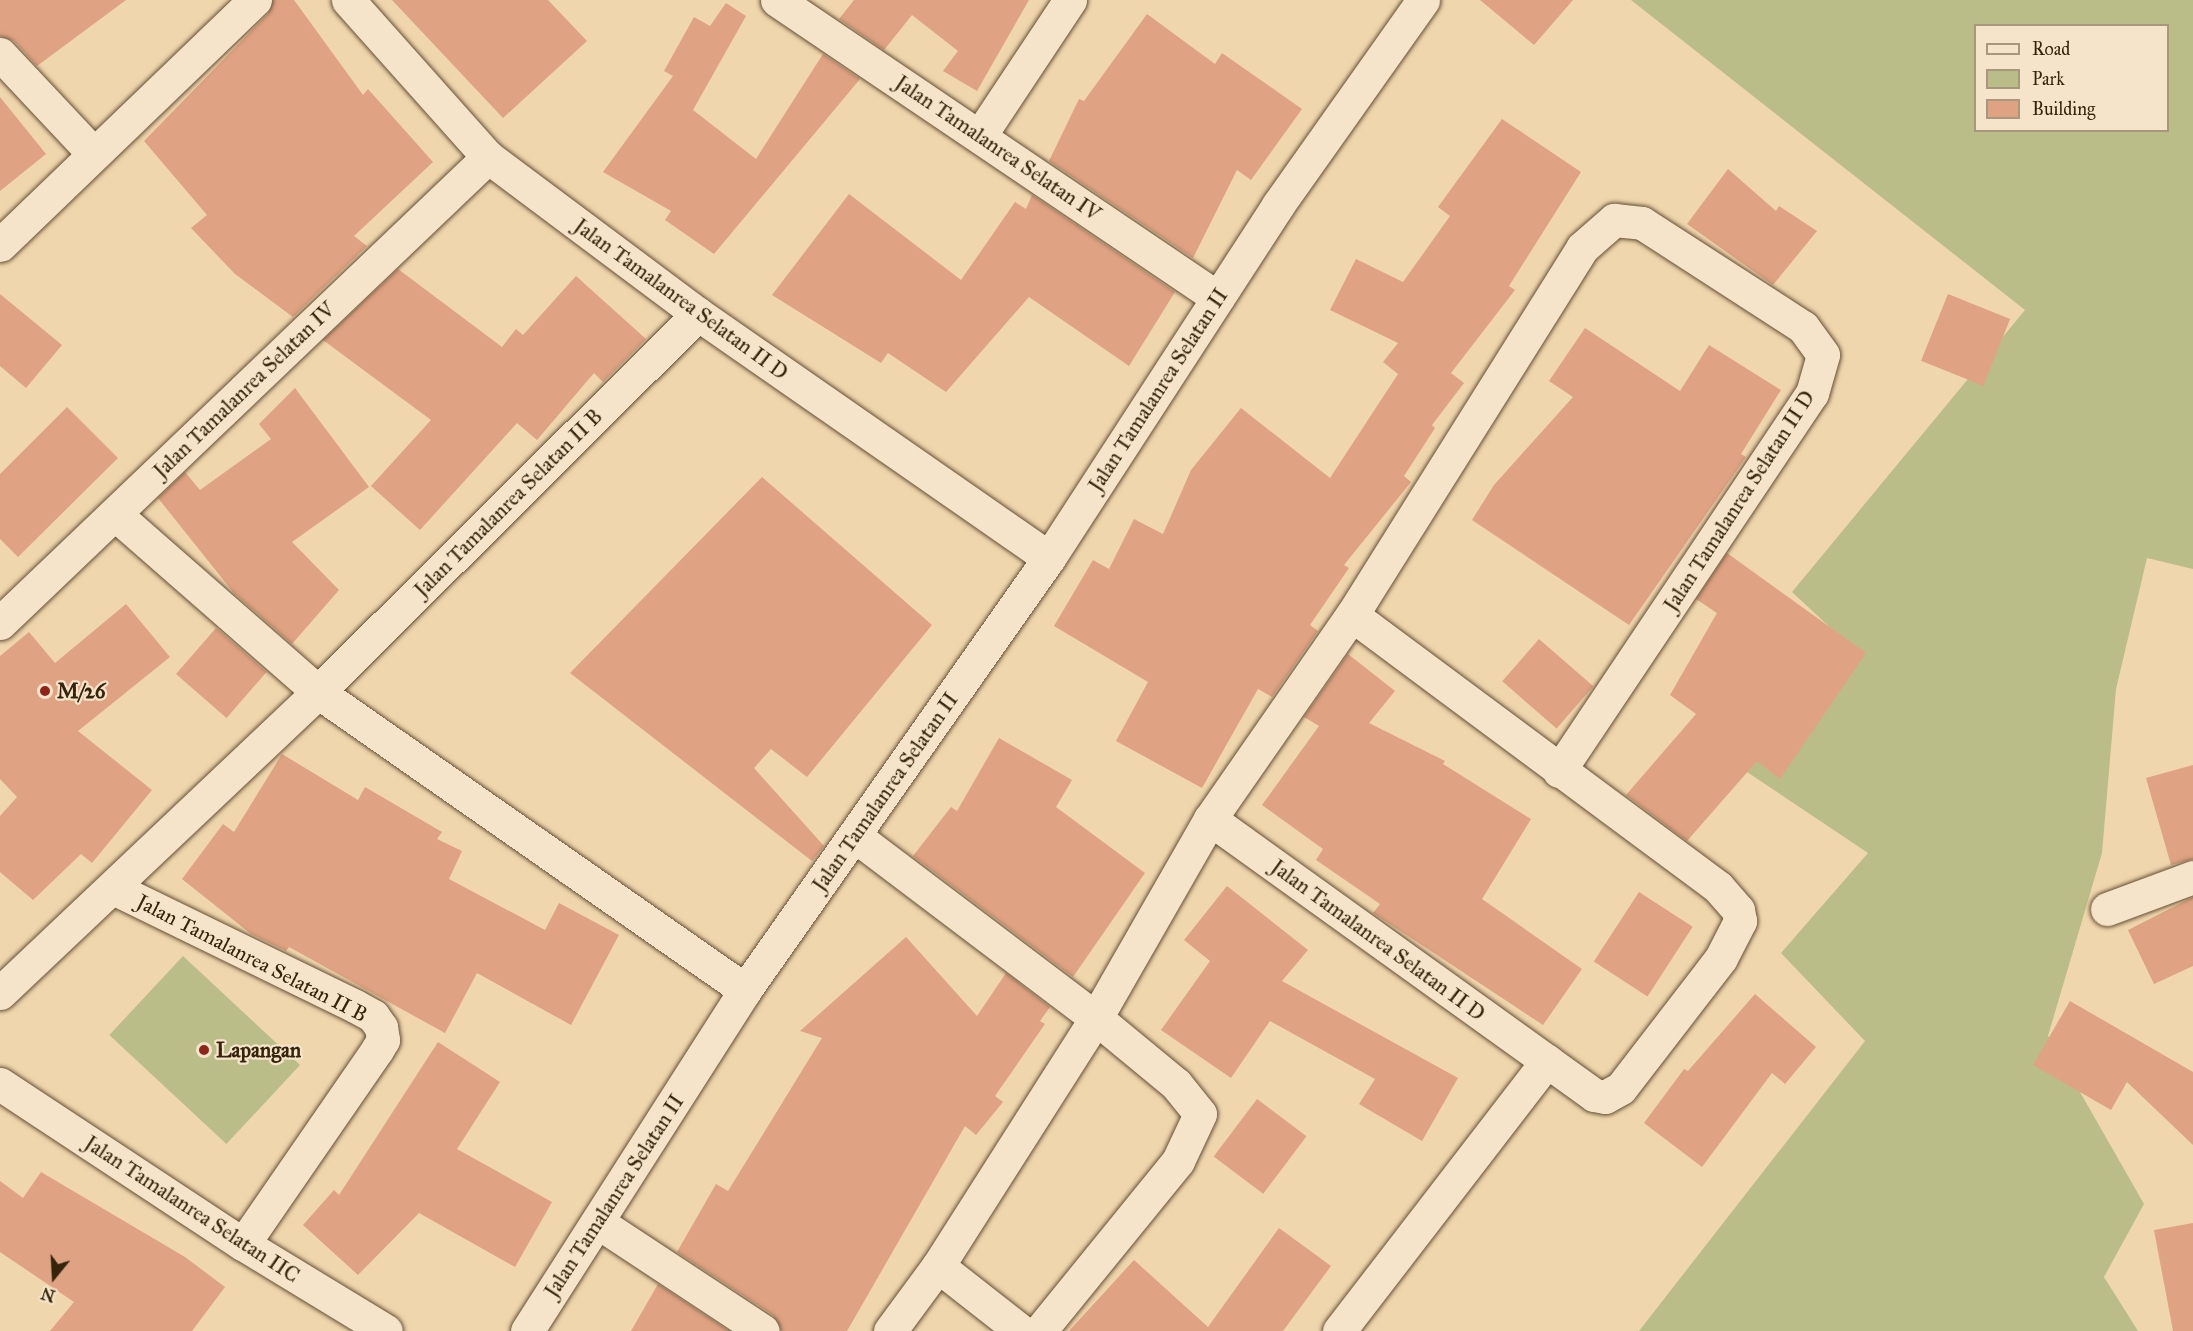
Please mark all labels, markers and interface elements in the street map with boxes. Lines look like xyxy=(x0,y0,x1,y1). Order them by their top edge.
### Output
legend xyxy=(1974,24,2169,132)
text: Road xyxy=(2032,38,2070,60)
text: Park xyxy=(2032,68,2065,90)
street label: Jalan Tamalanrea Selatan IV xyxy=(890,70,1106,226)
text: Building xyxy=(2032,98,2095,120)
street label: Jalan Tamalanrea Selatan II D xyxy=(569,213,793,385)
street label: Jalan Tamalanrea Selatan II xyxy=(1083,284,1233,496)
street label: Jalan Tamalanrea Selatan IV xyxy=(148,297,340,483)
street label: Jalan Tamalanrea Selatan II D xyxy=(1658,386,1820,616)
street label: Jalan Tamalanrea Selatan II B xyxy=(409,404,607,602)
place label: M/26 xyxy=(57,678,105,704)
marker: M/26 xyxy=(38,684,52,698)
street label: Jalan Tamalanrea Selatan II xyxy=(807,688,963,896)
street label: Jalan Tamalanrea Selatan II D xyxy=(1266,854,1490,1026)
street label: Jalan Tamalanrea Selatan II B xyxy=(132,889,372,1027)
place label: Lapangan xyxy=(216,1037,301,1063)
marker: Lapangan xyxy=(197,1043,211,1057)
street label: Jalan Tamalanrea Selatan II xyxy=(539,1090,689,1302)
street label: Jalan Tamalanrea Selatan IIC xyxy=(80,1130,304,1288)
north arrow xyxy=(24,1247,84,1307)
text: N xyxy=(39,1283,58,1306)

